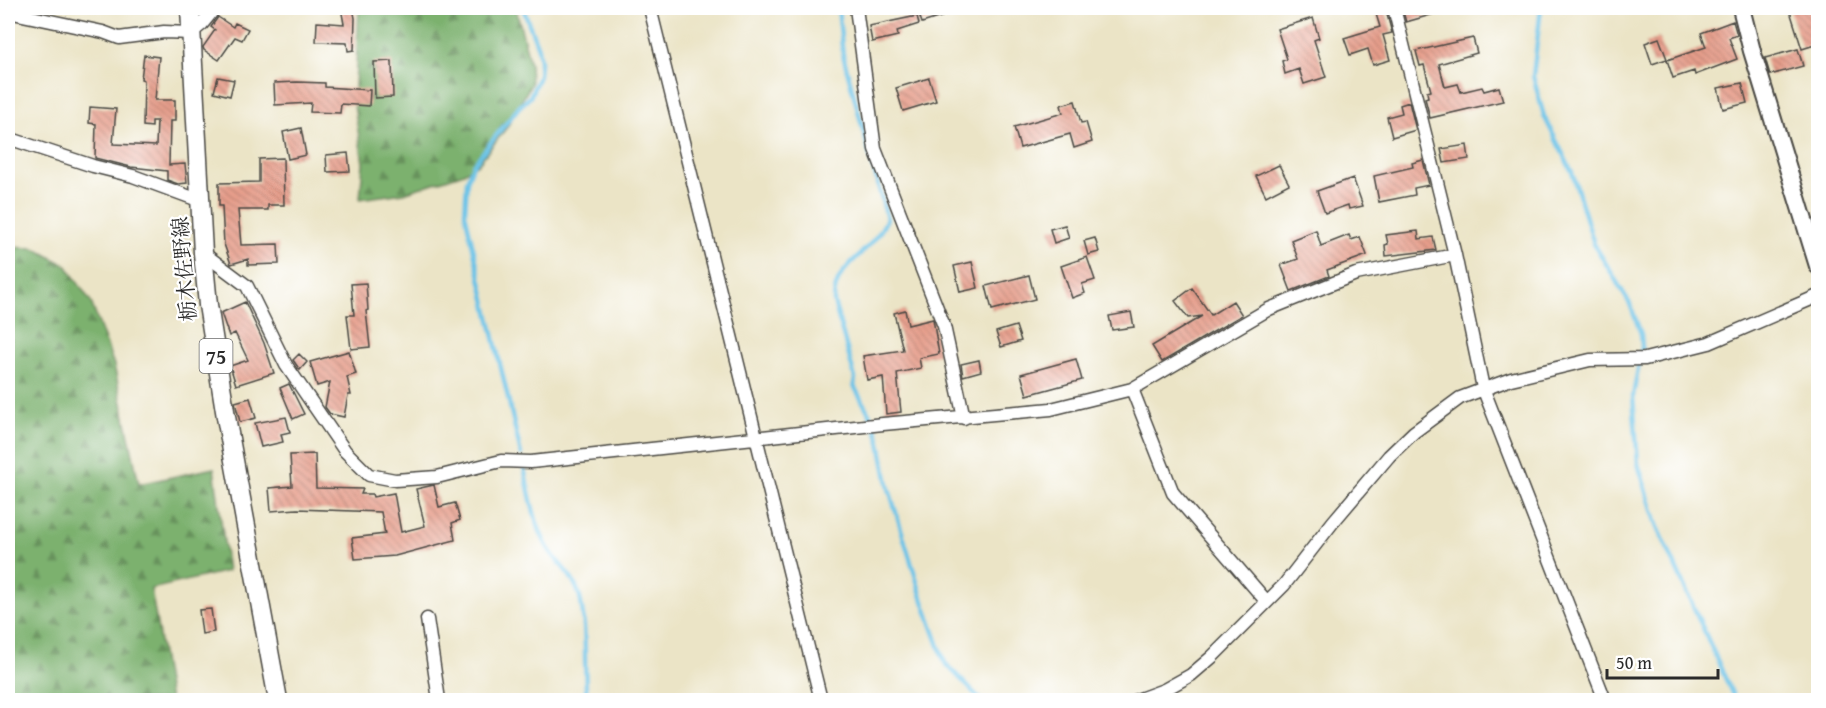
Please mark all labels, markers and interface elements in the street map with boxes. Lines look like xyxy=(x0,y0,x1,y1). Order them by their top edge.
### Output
street label: 栃木佐野線 xyxy=(164,215,204,323)
road number: 75 xyxy=(200,339,232,373)
scale bar xyxy=(1607,642,1718,680)
text: 50 m xyxy=(1616,649,1652,676)

